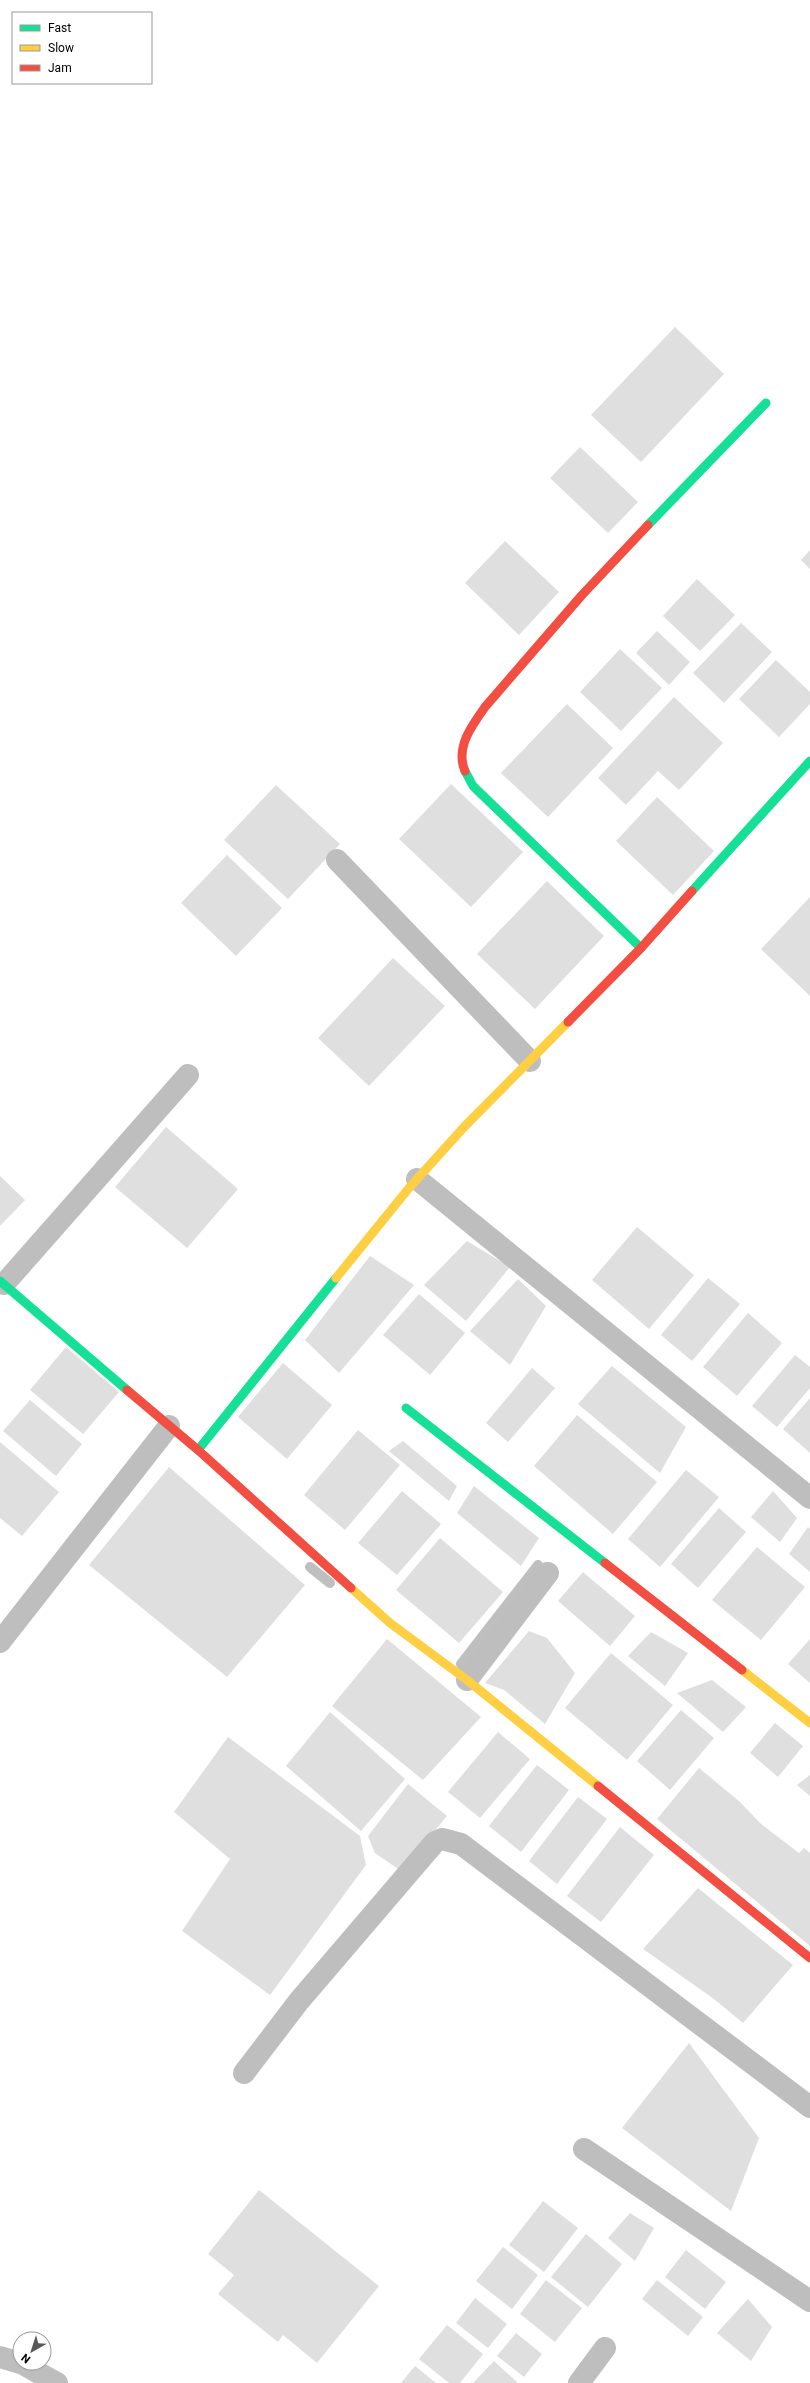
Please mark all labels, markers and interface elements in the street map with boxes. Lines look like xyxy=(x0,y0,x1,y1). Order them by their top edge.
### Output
legend xyxy=(12,12,152,84)
text: Fast xyxy=(48,21,71,35)
text: Slow xyxy=(48,41,74,55)
text: Jam xyxy=(48,61,72,75)
north arrow xyxy=(12,2331,52,2371)
text: N xyxy=(19,2351,33,2366)

